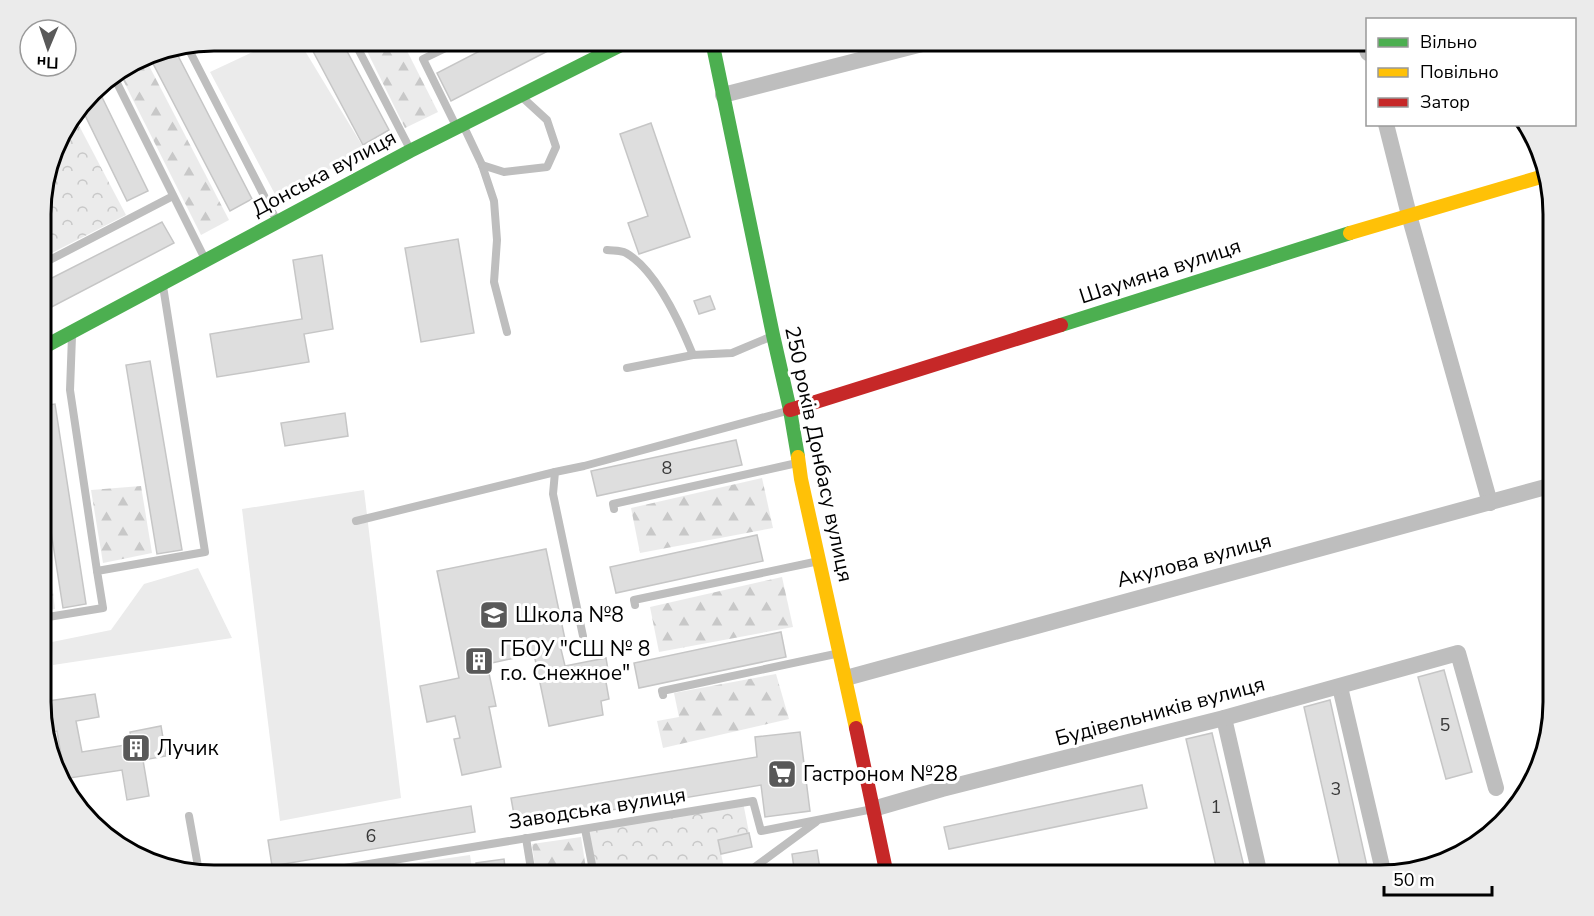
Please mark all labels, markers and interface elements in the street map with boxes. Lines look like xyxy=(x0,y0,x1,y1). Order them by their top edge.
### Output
north arrow xyxy=(18,18,78,78)
legend xyxy=(1366,18,1576,126)
text: Вільно xyxy=(1420,30,1477,54)
text: Пн xyxy=(36,51,59,73)
text: Повільно xyxy=(1420,60,1499,84)
text: Затор xyxy=(1420,90,1470,114)
street label: Донська вулиця xyxy=(247,123,401,223)
street label: Шаумяна вулиця xyxy=(1075,232,1245,310)
street label: 250 років Донбасу вулиця xyxy=(778,324,860,584)
house number: 8 xyxy=(662,456,672,480)
street label: Акулова вулиця xyxy=(1114,526,1274,594)
school or university icon: Школа №8 xyxy=(478,599,510,631)
place label: Школа №8 xyxy=(515,601,624,629)
place label: ГБОУ "СШ № 8 г.о. Снежное" xyxy=(500,635,650,687)
building icon: ГБОУ "СШ № 8 г.о. Снежное" xyxy=(463,645,495,677)
street label: Будівельників вулиця xyxy=(1052,670,1268,752)
house number: 5 xyxy=(1440,713,1450,737)
building icon: Лучик xyxy=(120,732,152,764)
place label: Лучик xyxy=(157,734,219,762)
supermarket icon: Гастроном №28 xyxy=(766,758,798,790)
place label: Гастроном №28 xyxy=(803,760,958,788)
house number: 3 xyxy=(1331,777,1341,801)
street label: Заводська вулиця xyxy=(506,780,688,836)
house number: 1 xyxy=(1211,795,1221,819)
house number: 6 xyxy=(366,824,376,848)
scale bar xyxy=(1384,859,1492,897)
text: 50 m xyxy=(1393,868,1435,892)

